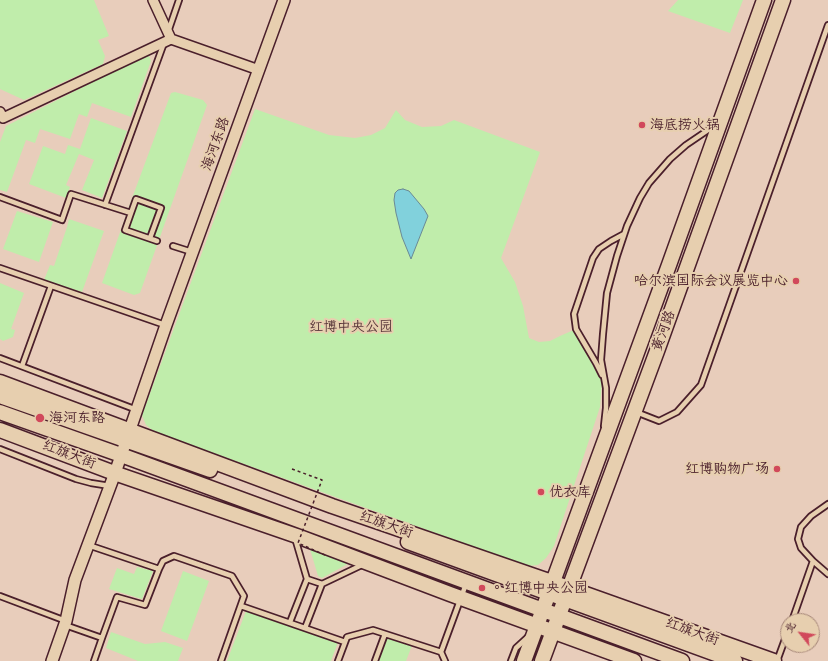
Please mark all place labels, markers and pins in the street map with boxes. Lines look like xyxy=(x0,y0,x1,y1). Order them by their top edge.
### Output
place label: 海底捞火锅 xyxy=(650,117,720,133)
marker: 海底捞火锅 xyxy=(637,120,647,130)
place label: 哈尔滨国际会议展览中心 xyxy=(634,273,788,289)
marker: 哈尔滨国际会议展览中心 xyxy=(791,276,801,286)
place label: 海河东路 xyxy=(49,410,105,426)
marker: 海河东路 xyxy=(34,412,46,424)
place label: 红博购物广场 xyxy=(685,461,769,477)
marker: 红博购物广场 xyxy=(772,464,782,474)
place label: 优衣库 xyxy=(549,484,591,500)
marker: 优衣库 xyxy=(536,487,546,497)
place label: 。红博中央公园 xyxy=(490,580,588,596)
marker: 。红博中央公园 xyxy=(477,583,487,593)

